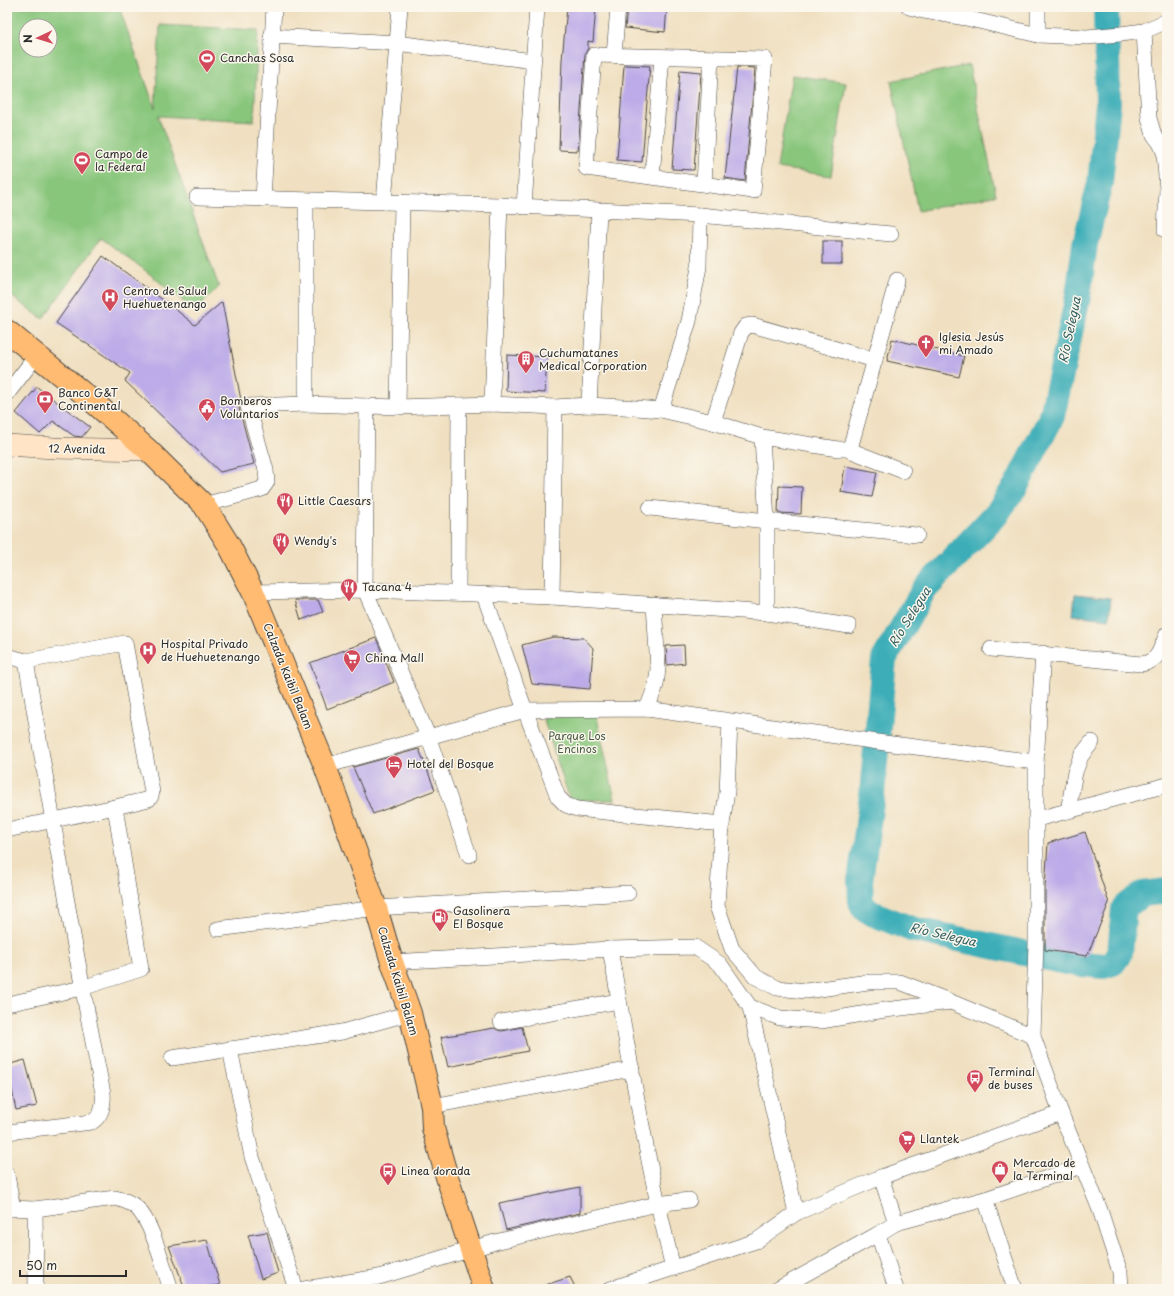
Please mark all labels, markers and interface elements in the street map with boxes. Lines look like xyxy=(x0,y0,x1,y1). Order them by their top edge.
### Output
north arrow xyxy=(18,18,58,58)
text: N xyxy=(19,34,36,44)
sports icon: Canchas Sosa xyxy=(197,48,217,73)
place label: Canchas Sosa xyxy=(220,49,294,66)
place label: Campo de la Federal xyxy=(95,145,148,175)
sports icon: Campo de la Federal xyxy=(72,150,92,175)
place label: Centro de Salud Huehuetenango xyxy=(123,282,207,312)
hospital icon: Centro de Salud Huehuetenango xyxy=(100,287,120,312)
water label: Río Selegua xyxy=(1053,294,1085,365)
place label: Iglesia Jesús mi Amado xyxy=(939,328,1004,358)
church icon: Iglesia Jesús mi Amado xyxy=(916,333,936,358)
place label: Cuchumatanes Medical Corporation xyxy=(539,344,647,374)
building icon: Cuchumatanes Medical Corporation xyxy=(516,349,536,374)
place label: Banco G&T Continental xyxy=(58,384,121,414)
bank icon: Banco G&T Continental xyxy=(35,389,55,414)
place label: Bomberos Voluntarios xyxy=(220,392,279,422)
public building icon: Bomberos Voluntarios xyxy=(197,397,217,422)
street label: 12 Avenida xyxy=(48,440,106,457)
restaurant icon: Little Caesars xyxy=(275,491,295,516)
place label: Little Caesars xyxy=(298,492,371,509)
restaurant icon: Wendy's xyxy=(271,531,291,556)
place label: Wendy's xyxy=(294,532,337,549)
restaurant icon: Tacana 4 xyxy=(339,577,359,602)
place label: Tacana 4 xyxy=(362,578,412,595)
water label: Río Selegua xyxy=(884,583,935,650)
street label: Calzada Kaibil Balam xyxy=(259,620,318,731)
place label: Hospital Privado de Huehuetenango xyxy=(161,635,260,665)
hospital icon: Hospital Privado de Huehuetenango xyxy=(138,640,158,665)
supermarket icon: China Mall xyxy=(342,648,362,673)
place label: China Mall xyxy=(365,649,424,666)
park label: Parque Los Encinos xyxy=(548,727,606,757)
hotel icon: Hotel del Bosque xyxy=(384,754,404,779)
place label: Hotel del Bosque xyxy=(407,755,494,772)
place label: Gasolinera El Bosque xyxy=(453,902,510,932)
fuel station icon: Gasolinera El Bosque xyxy=(430,907,450,932)
water label: Río Selegua xyxy=(908,918,979,950)
street label: Calzada Kaibil Balam xyxy=(374,924,423,1037)
place label: Terminal de buses xyxy=(988,1063,1035,1093)
bus stop icon: Terminal de buses xyxy=(965,1068,985,1093)
supermarket icon: Llantek xyxy=(897,1129,917,1154)
place label: Llantek xyxy=(920,1130,960,1147)
place label: Mercado de la Terminal xyxy=(1013,1154,1075,1184)
shop icon: Mercado de la Terminal xyxy=(990,1159,1010,1184)
bus stop icon: Linea dorada xyxy=(378,1161,398,1186)
place label: Linea dorada xyxy=(401,1162,471,1179)
scale bar xyxy=(20,1252,126,1278)
text: 50 m xyxy=(26,1256,57,1274)

